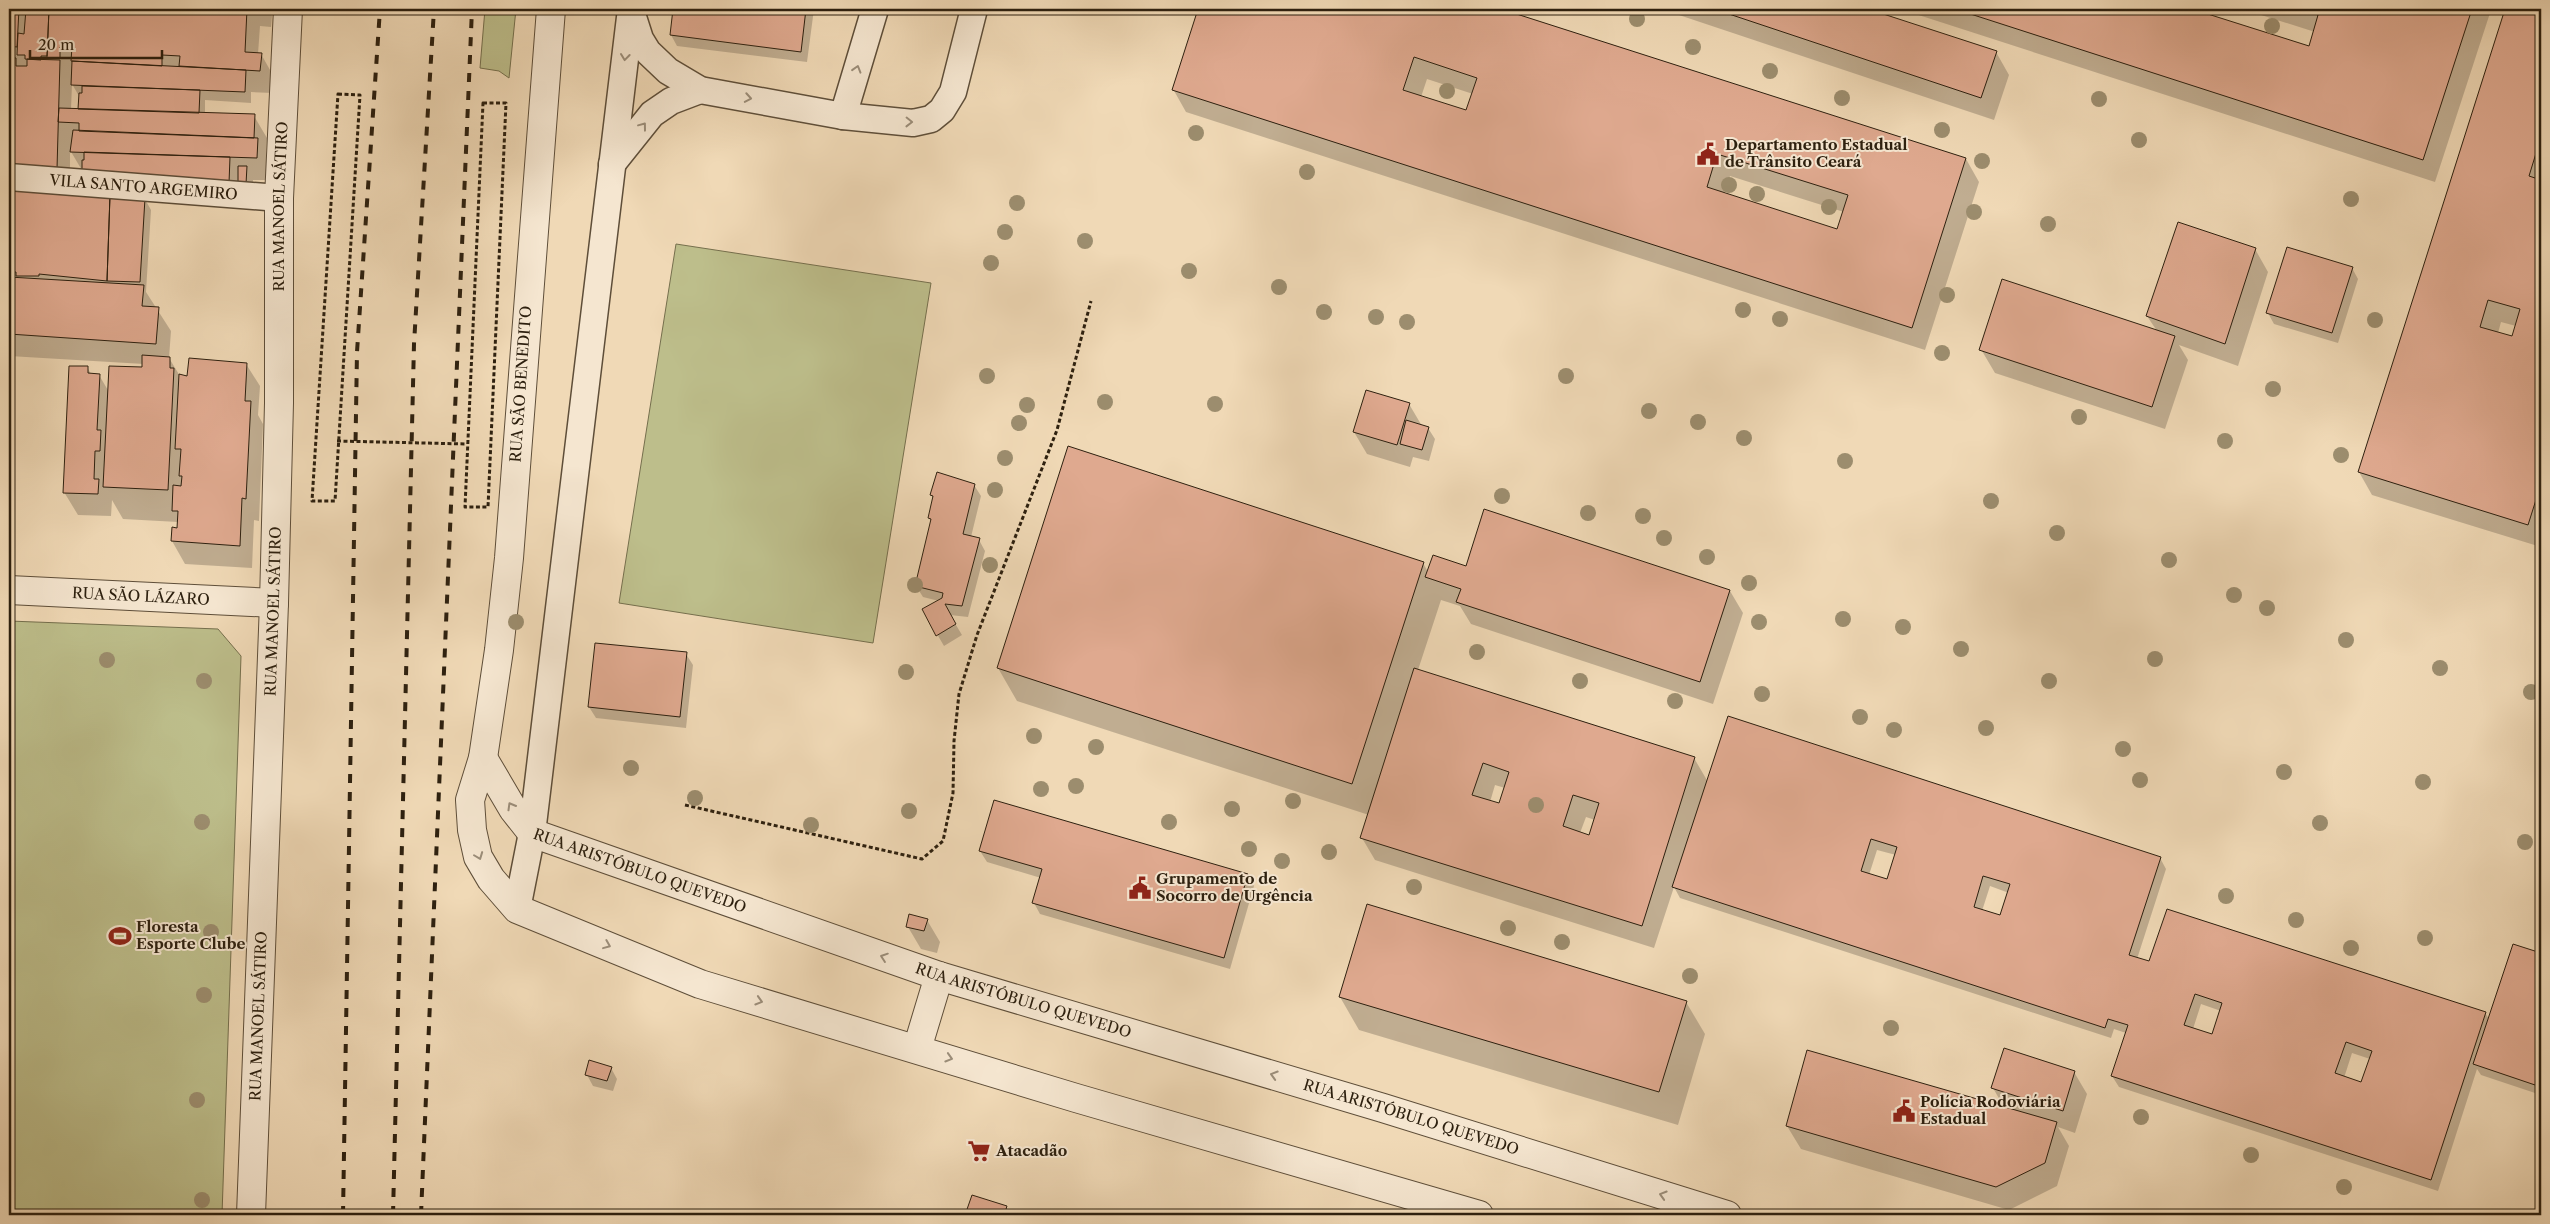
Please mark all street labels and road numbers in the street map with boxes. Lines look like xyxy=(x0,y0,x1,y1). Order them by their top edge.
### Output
street label: RUA MANOEL SÁTIRO xyxy=(269,121,292,291)
street label: VILA SANTO ARGEMIRO xyxy=(48,170,238,204)
street label: RUA SÃO BENEDITO xyxy=(506,305,535,463)
street label: RUA MANOEL SÁTIRO xyxy=(260,526,285,697)
street label: RUA SÃO LÁZARO xyxy=(72,583,210,609)
street label: RUA ARISTÓBULO QUEVEDO xyxy=(531,824,749,917)
street label: RUA MANOEL SÁTIRO xyxy=(245,931,271,1101)
street label: RUA ARISTÓBULO QUEVEDO xyxy=(913,958,1134,1042)
street label: RUA ARISTÓBULO QUEVEDO xyxy=(1301,1075,1521,1159)

